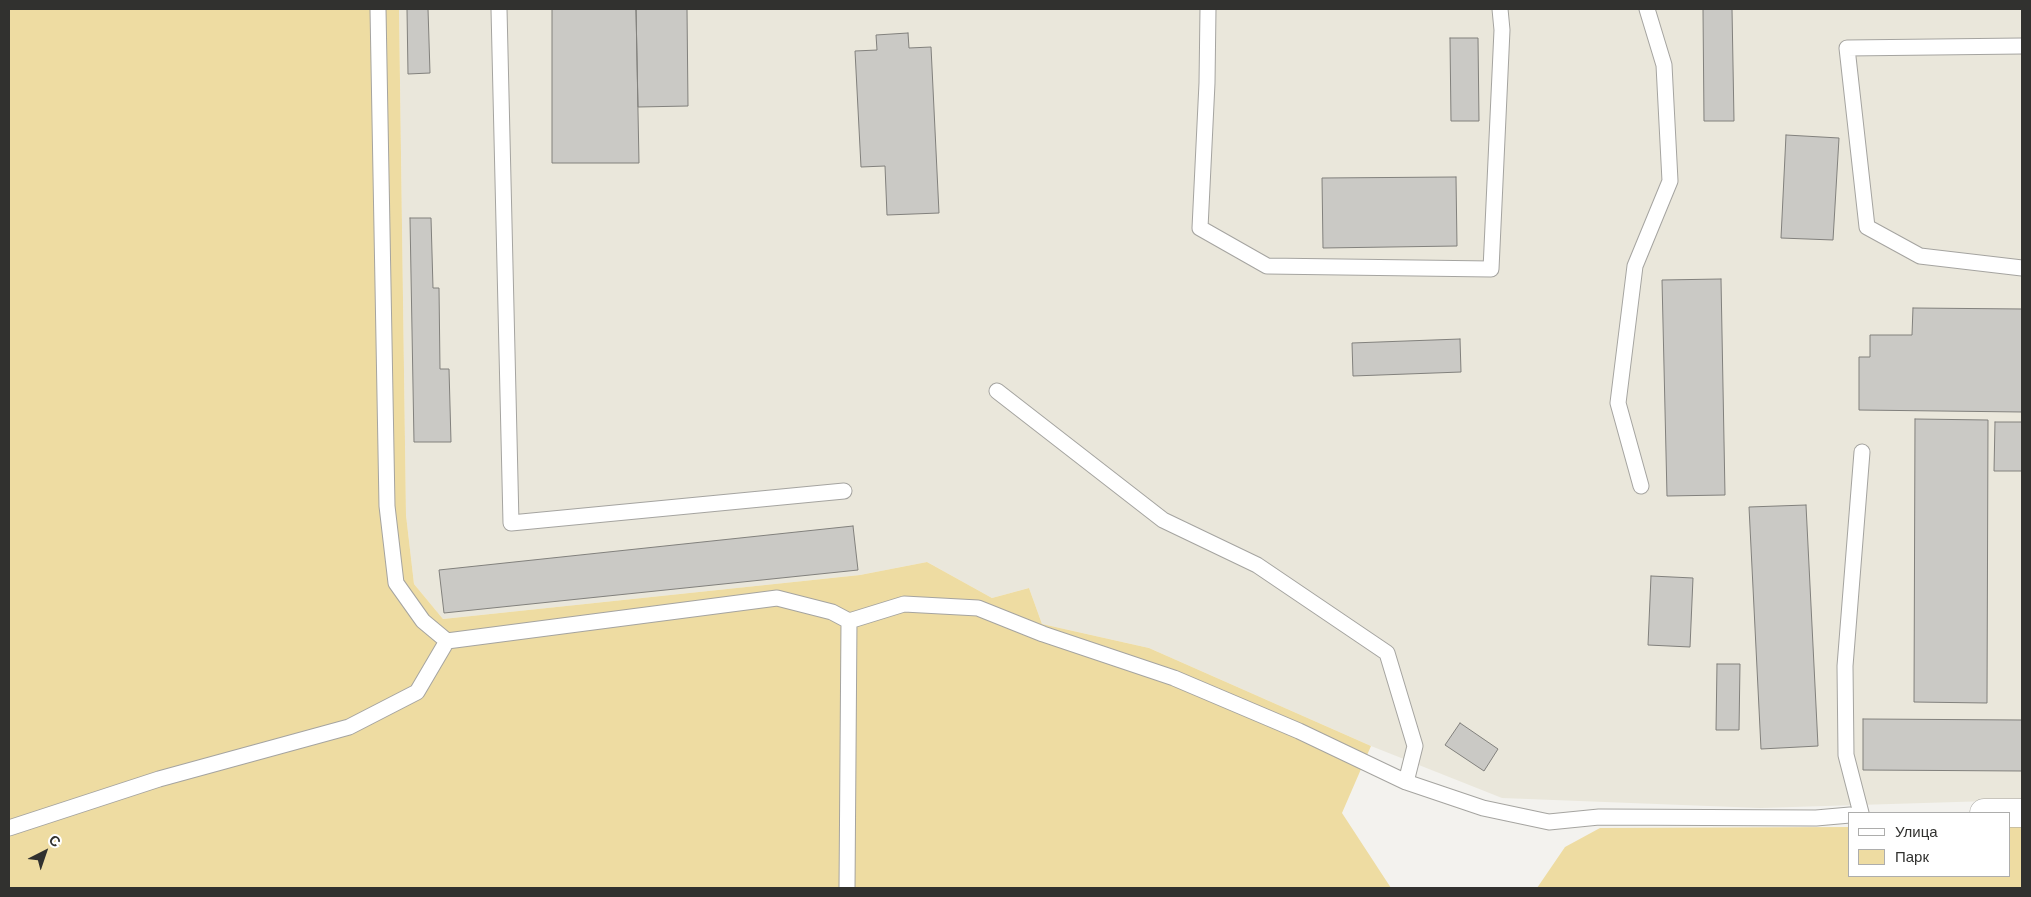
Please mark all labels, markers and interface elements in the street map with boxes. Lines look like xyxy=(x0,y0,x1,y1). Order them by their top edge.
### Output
legend xyxy=(1848,812,2011,877)
text: Улица xyxy=(1895,823,1938,840)
north arrow xyxy=(20,827,70,877)
text: С xyxy=(46,831,64,850)
text: Парк xyxy=(1895,848,1929,865)

